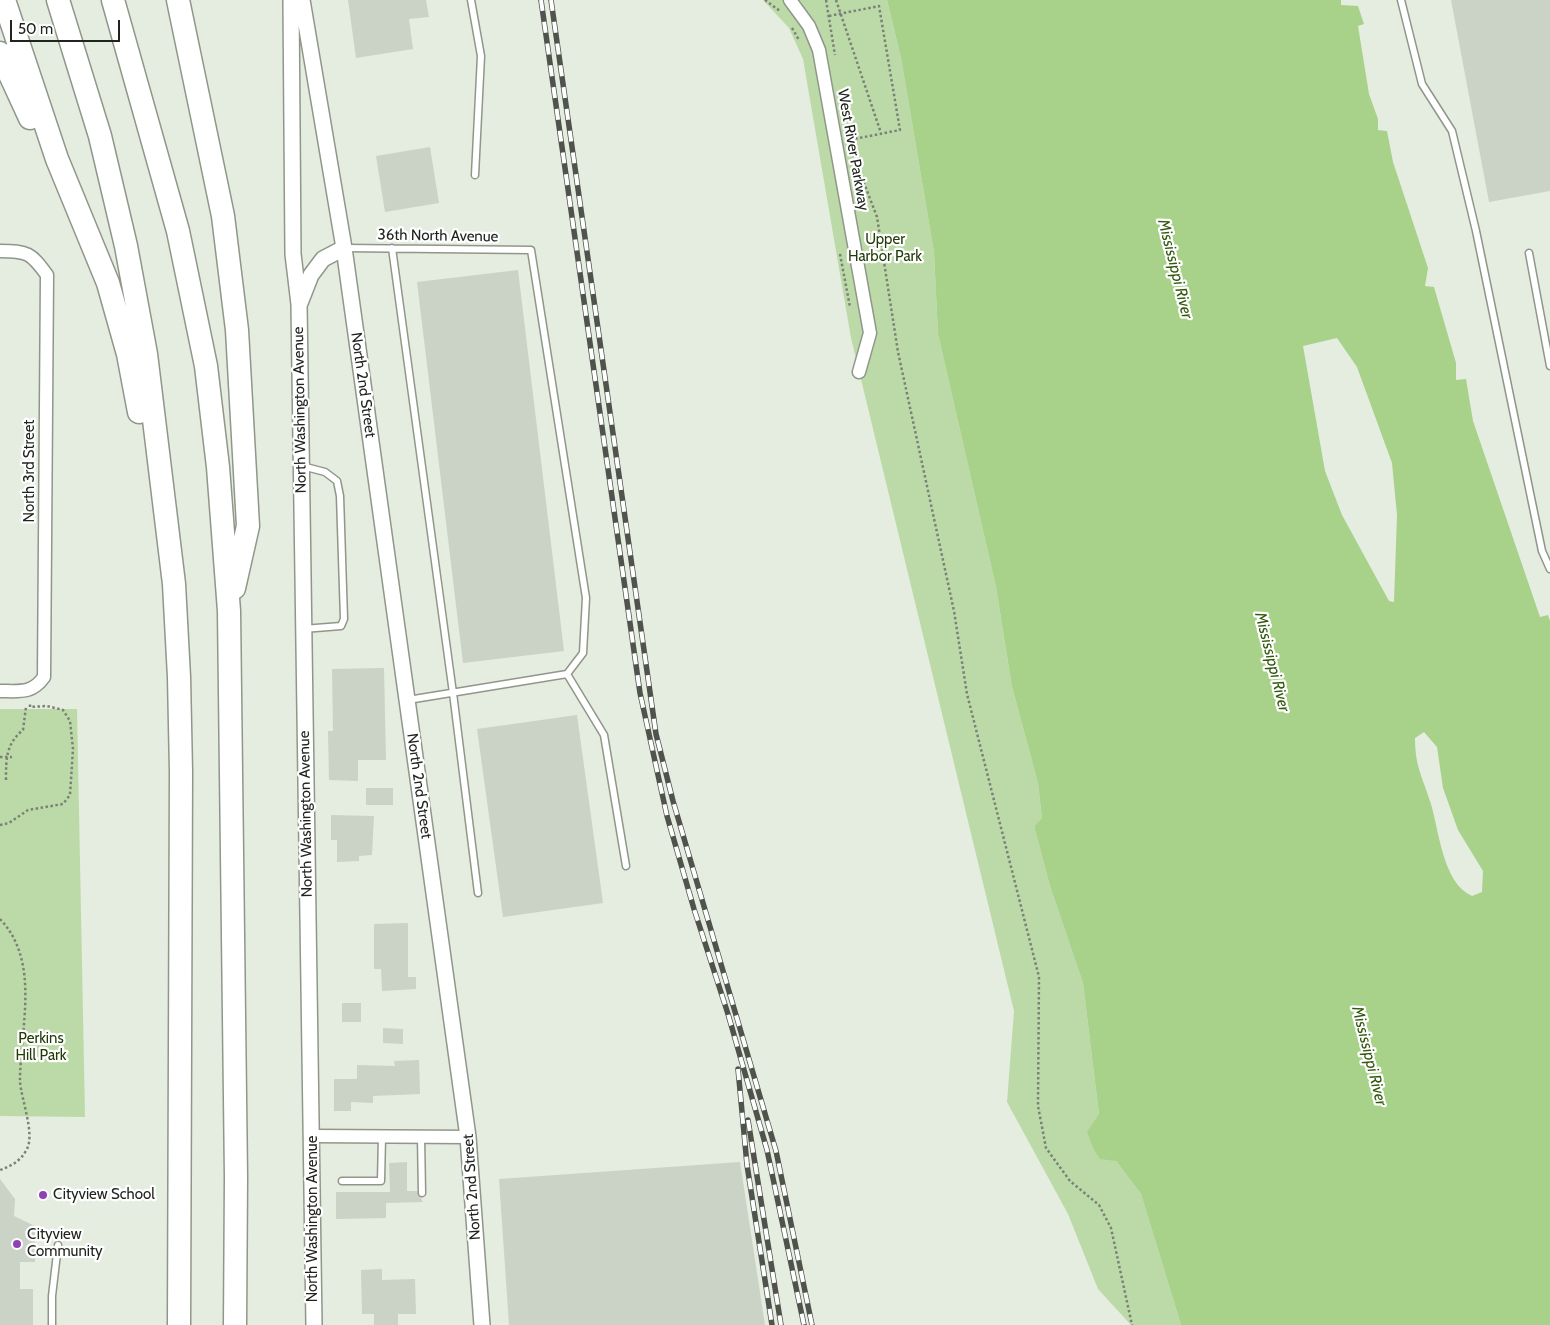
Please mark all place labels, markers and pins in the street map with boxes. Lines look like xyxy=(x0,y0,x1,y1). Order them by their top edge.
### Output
place label: Cityview School xyxy=(53,1186,155,1204)
marker: Cityview School xyxy=(37,1189,49,1201)
place label: Cityview Community xyxy=(27,1226,103,1261)
marker: Cityview Community xyxy=(11,1238,23,1250)

